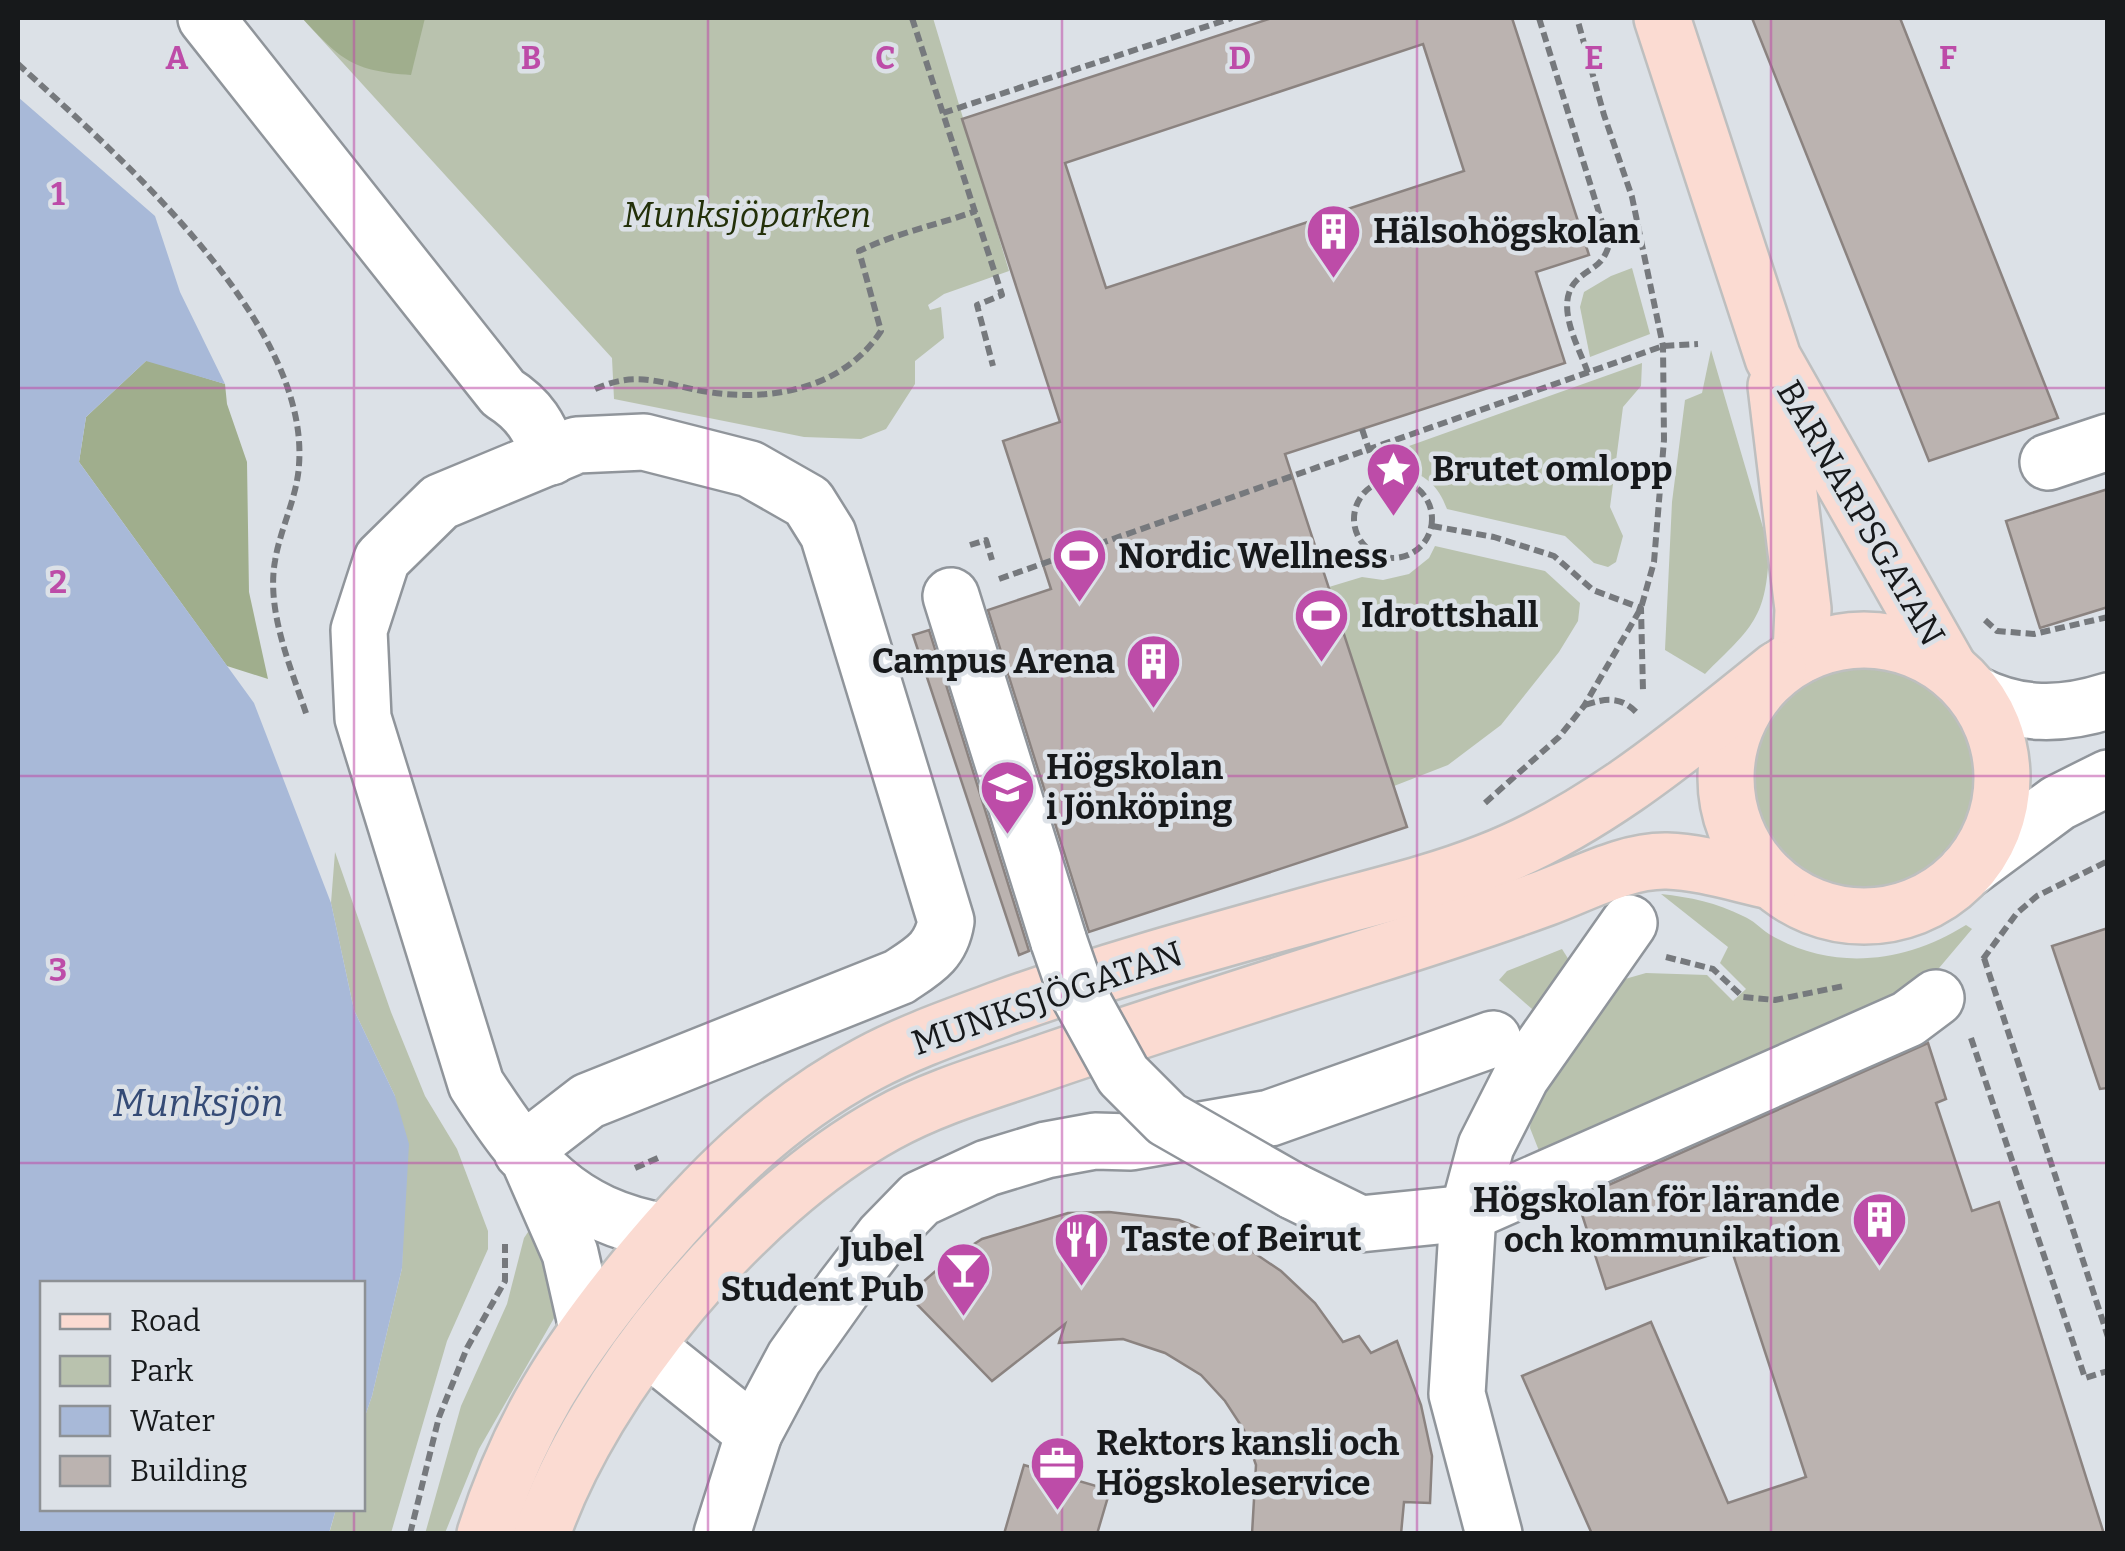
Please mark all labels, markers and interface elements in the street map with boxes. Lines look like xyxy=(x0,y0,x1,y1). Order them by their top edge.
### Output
text: A xyxy=(166,39,189,77)
text: B xyxy=(521,39,541,77)
text: C xyxy=(875,39,895,77)
text: D xyxy=(1229,39,1251,77)
text: E xyxy=(1584,39,1604,77)
text: F xyxy=(1939,39,1957,77)
text: 1 xyxy=(51,175,65,213)
park label: Munksjöparken xyxy=(623,194,871,236)
building icon: Hälsohögskolan xyxy=(1304,201,1364,280)
place label: Hälsohögskolan xyxy=(1373,210,1641,252)
street label: BARNARPSGATAN xyxy=(1768,373,1954,653)
place icon: Brutet omlopp xyxy=(1363,439,1423,518)
place label: Brutet omlopp xyxy=(1432,448,1672,490)
sports icon: Nordic Wellness xyxy=(1049,526,1109,605)
place label: Nordic Wellness xyxy=(1118,535,1388,577)
text: 2 xyxy=(49,563,67,601)
sports icon: Idrottshall xyxy=(1292,585,1352,664)
place label: Idrottshall xyxy=(1361,594,1539,636)
building icon: Campus Arena xyxy=(1124,631,1184,710)
place label: Campus Arena xyxy=(872,640,1115,682)
place label: Högskolan i Jönköping xyxy=(1046,746,1233,828)
school or university icon: Högskolan i Jönköping xyxy=(977,757,1037,836)
street label: MUNKSJÖGATAN xyxy=(906,932,1188,1064)
text: 3 xyxy=(49,951,67,989)
water label: Munksjön xyxy=(113,1080,283,1126)
place label: Högskolan för lärande och kommunikation xyxy=(1473,1179,1840,1261)
building icon: Högskolan för lärande och kommunikation xyxy=(1849,1190,1909,1269)
restaurant icon: Taste of Beirut xyxy=(1052,1209,1112,1288)
place label: Taste of Beirut xyxy=(1121,1218,1362,1260)
place label: Jubel Student Pub xyxy=(720,1228,924,1310)
bar icon: Jubel Student Pub xyxy=(933,1239,993,1318)
legend xyxy=(40,1281,365,1511)
text: Road xyxy=(130,1303,201,1339)
text: Park xyxy=(130,1353,193,1389)
text: Water xyxy=(130,1403,215,1439)
place label: Rektors kansli och Högskoleservice xyxy=(1096,1422,1399,1504)
office icon: Rektors kansli och Högskoleservice xyxy=(1027,1433,1087,1512)
text: Building xyxy=(130,1453,248,1489)

